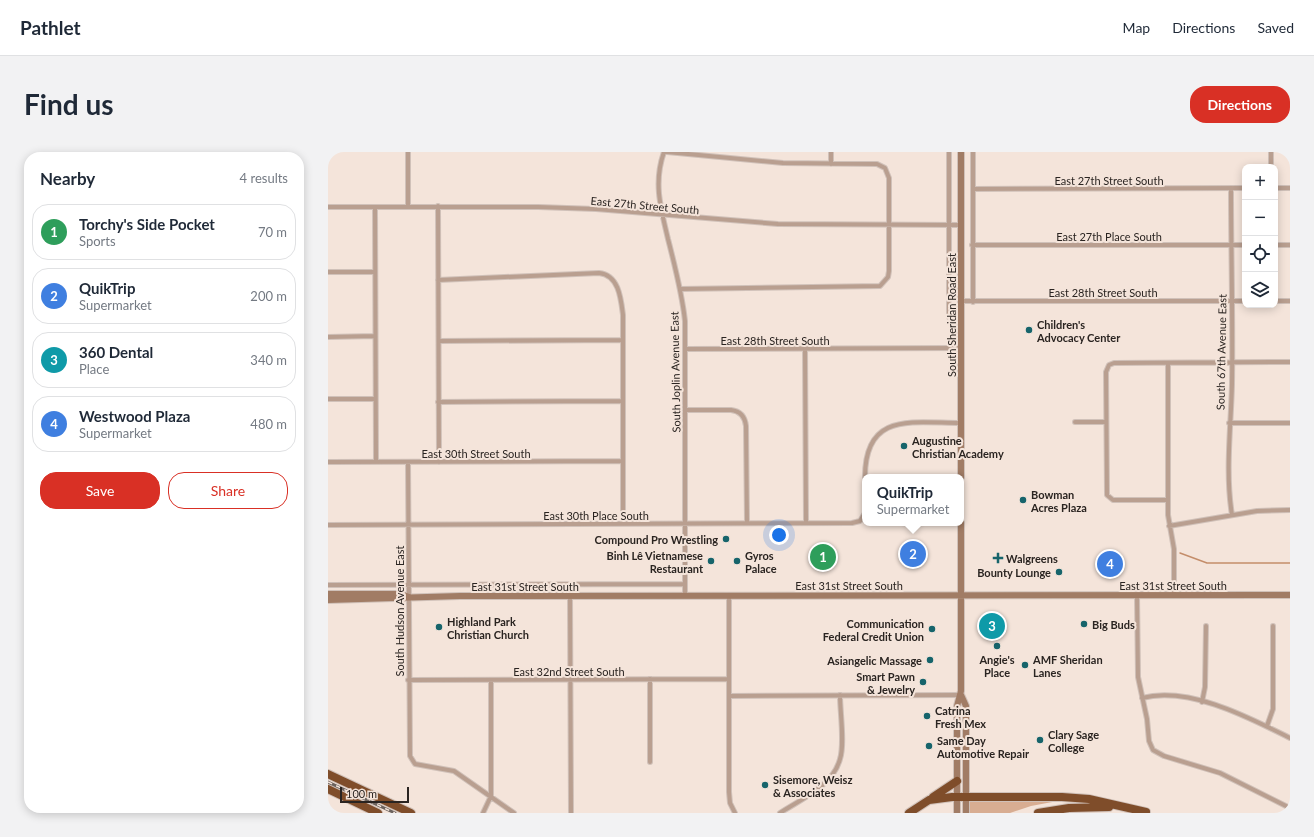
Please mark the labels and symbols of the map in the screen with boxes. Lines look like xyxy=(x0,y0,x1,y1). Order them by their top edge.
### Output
street label: East 27th Street South xyxy=(1054,174,1164,187)
street label: East 27th Street South xyxy=(590,194,700,216)
street label: East 27th Place South xyxy=(1056,230,1162,243)
street label: South Sheridan Road East xyxy=(945,253,958,377)
street label: East 28th Street South xyxy=(1048,286,1158,299)
street label: South 67th Avenue East xyxy=(1213,294,1229,410)
street label: South Joplin Avenue East xyxy=(667,311,683,433)
place label: Children's Advocacy Center xyxy=(1036,318,1121,344)
marker: Children's Advocacy Center xyxy=(1024,325,1034,335)
street label: East 28th Street South xyxy=(720,334,830,347)
place label: Augustine Christian Academy xyxy=(911,434,1004,460)
marker: Augustine Christian Academy xyxy=(899,441,909,451)
street label: East 30th Street South xyxy=(421,447,531,460)
place label: Bowman Acres Plaza xyxy=(1030,488,1087,514)
marker: Bowman Acres Plaza xyxy=(1018,495,1028,505)
street label: East 30th Place South xyxy=(543,509,649,522)
your location xyxy=(769,525,789,545)
place label: Compound Pro Wrestling xyxy=(594,533,718,546)
marker: Compound Pro Wrestling xyxy=(721,534,731,544)
pin: 2 xyxy=(900,539,926,569)
pin: 1 xyxy=(810,542,836,572)
street label: South Hudson Avenue East xyxy=(393,545,406,677)
place label: Binh Lê Vietnamese Restaurant xyxy=(606,549,704,575)
place label: Gyros Palace xyxy=(745,549,777,575)
pin: 4 xyxy=(1097,549,1123,579)
place label: Walgreens xyxy=(1006,552,1058,565)
marker: Walgreens xyxy=(993,553,1003,563)
marker: Binh Lê Vietnamese Restaurant xyxy=(706,556,716,566)
marker: Gyros Palace xyxy=(732,556,742,566)
place label: Bounty Lounge xyxy=(977,566,1051,579)
marker: Bounty Lounge xyxy=(1054,567,1064,577)
street label: East 31st Street South xyxy=(795,579,903,592)
street label: East 31st Street South xyxy=(1119,579,1227,592)
street label: East 31st Street South xyxy=(471,580,579,593)
pin: 3 xyxy=(979,611,1005,641)
place label: Highland Park Christian Church xyxy=(447,615,529,641)
place label: Communication Federal Credit Union xyxy=(823,617,924,643)
place label: Big Buds xyxy=(1092,618,1135,631)
marker: Big Buds xyxy=(1079,619,1089,629)
marker: Highland Park Christian Church xyxy=(434,622,444,632)
marker: Communication Federal Credit Union xyxy=(927,624,937,634)
marker: Angie's Place xyxy=(992,641,1002,651)
place label: Angie's Place xyxy=(978,653,1015,679)
place label: AMF Sheridan Lanes xyxy=(1032,653,1103,679)
place label: Asiangelic Massage xyxy=(826,654,922,667)
marker: Asiangelic Massage xyxy=(925,655,935,665)
marker: AMF Sheridan Lanes xyxy=(1020,660,1030,670)
street label: East 32nd Street South xyxy=(513,665,625,678)
place label: Smart Pawn & Jewelry xyxy=(856,670,915,696)
marker: Smart Pawn & Jewelry xyxy=(918,677,928,687)
place label: Catrina Fresh Mex xyxy=(935,704,986,730)
marker: Catrina Fresh Mex xyxy=(922,711,932,721)
place label: Clary Sage College xyxy=(1048,728,1099,754)
place label: Same Day Automotive Repair xyxy=(936,734,1030,760)
marker: Clary Sage College xyxy=(1035,735,1045,745)
marker: Same Day Automotive Repair xyxy=(924,741,934,751)
place label: Sisemore, Weisz & Associates xyxy=(773,773,853,799)
marker: Sisemore, Weisz & Associates xyxy=(760,780,770,790)
scale bar xyxy=(340,785,409,804)

